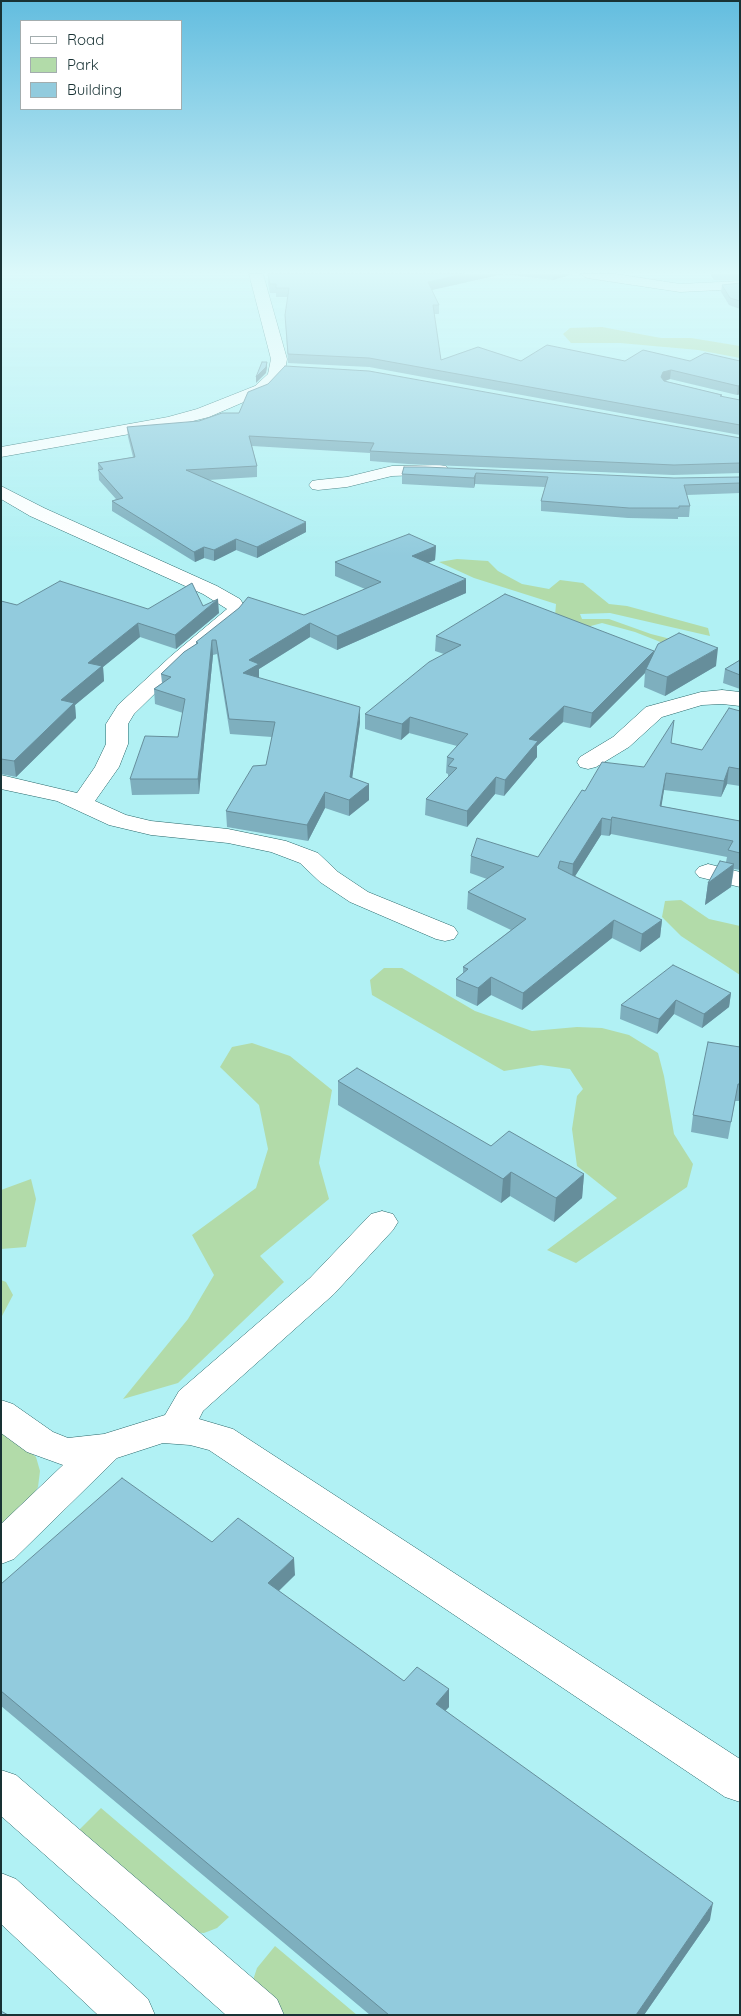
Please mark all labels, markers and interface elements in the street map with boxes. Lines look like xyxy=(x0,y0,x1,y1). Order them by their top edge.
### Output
legend xyxy=(20,20,182,110)
text: Road xyxy=(67,30,104,49)
text: Park xyxy=(67,55,99,74)
text: Building xyxy=(67,80,122,99)

